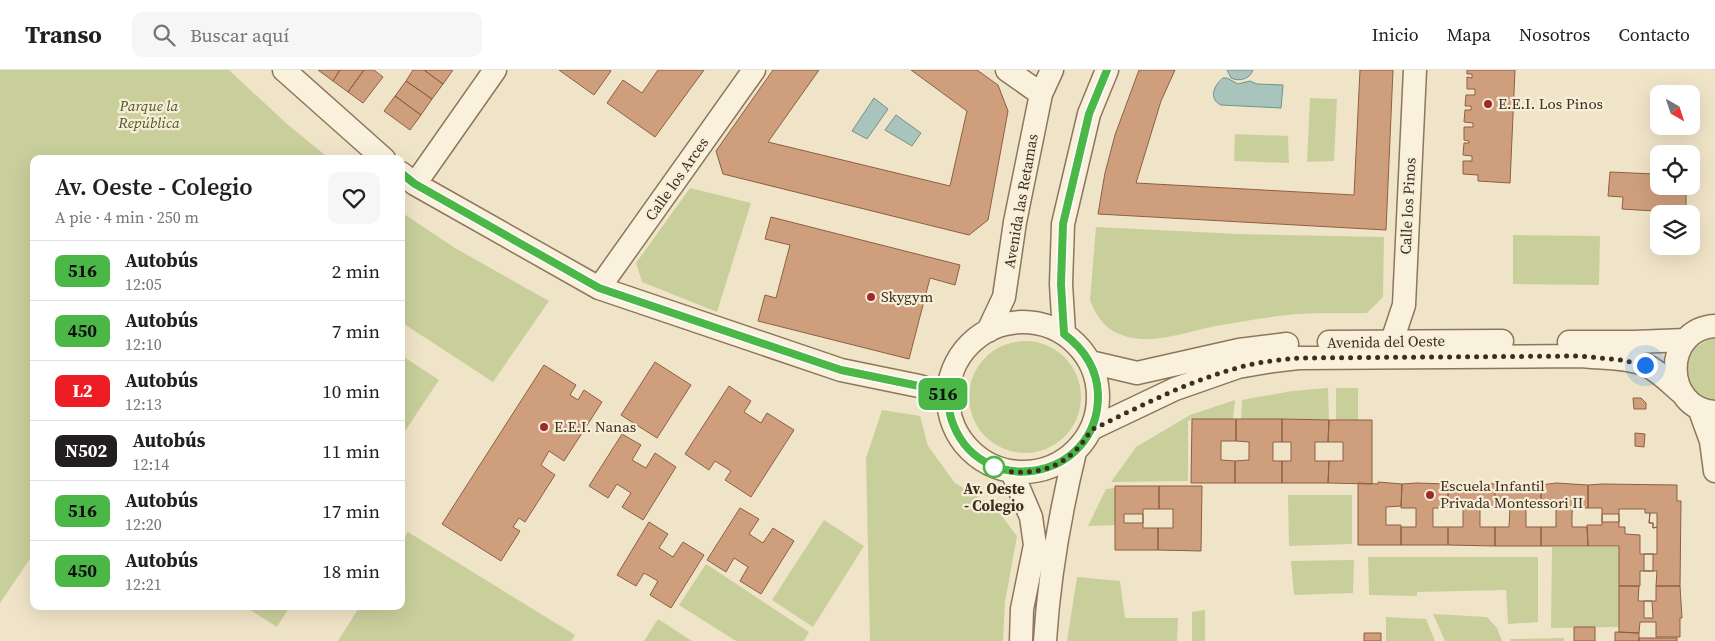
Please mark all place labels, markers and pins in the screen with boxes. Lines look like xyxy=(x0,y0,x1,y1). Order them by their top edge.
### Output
place label: E.E.I. Los Pinos xyxy=(1498,93,1603,114)
marker: E.E.I. Los Pinos xyxy=(1482,98,1494,110)
place label: Skygym xyxy=(881,286,934,307)
marker: Skygym xyxy=(865,291,877,303)
place label: E.E.I. Nanas xyxy=(554,416,636,437)
marker: E.E.I. Nanas xyxy=(538,421,550,433)
marker: Av. Oeste - Colegio xyxy=(983,456,1005,478)
place label: Escuela Infantil Privada Montessori II xyxy=(1440,475,1583,513)
place label: Av. Oeste - Colegio xyxy=(963,478,1025,516)
marker: Escuela Infantil Privada Montessori II xyxy=(1424,489,1436,501)

